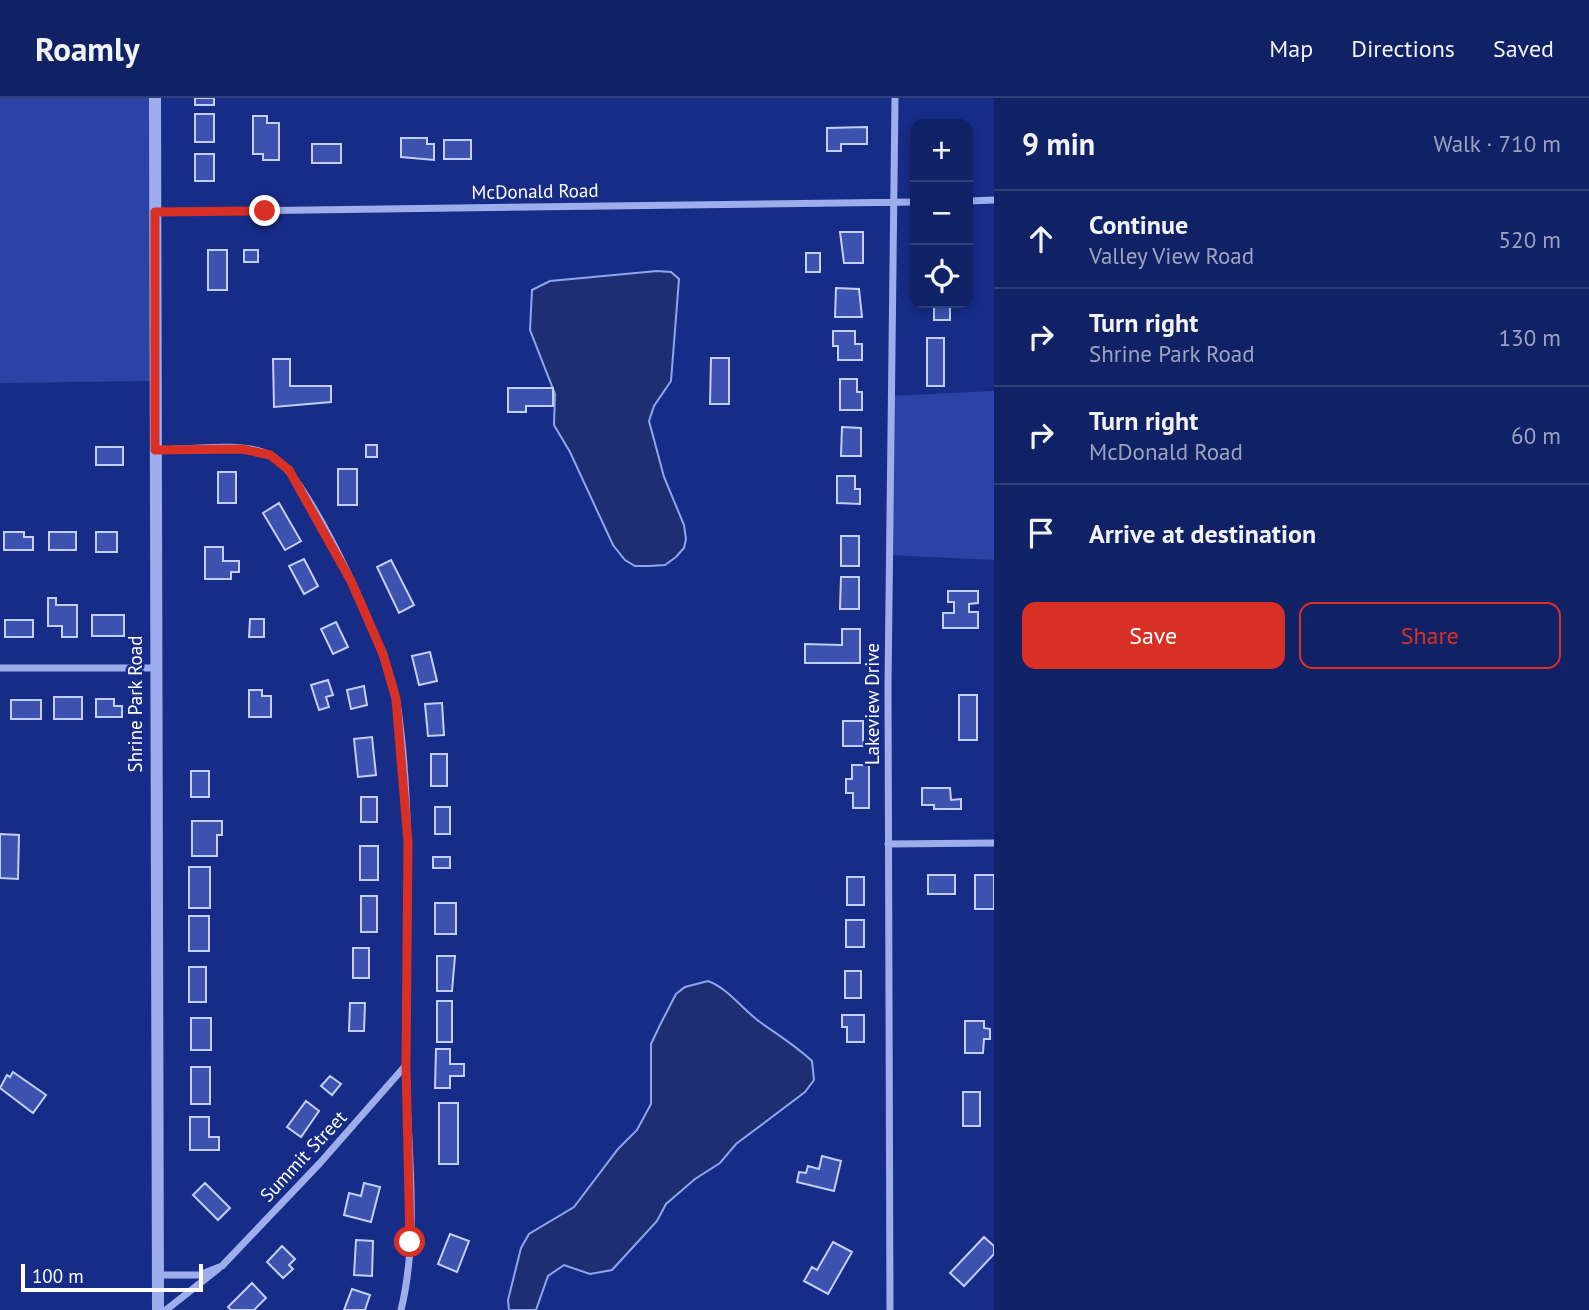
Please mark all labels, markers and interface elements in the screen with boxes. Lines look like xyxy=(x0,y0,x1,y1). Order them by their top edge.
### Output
text: Roamly xyxy=(35,27,139,70)
text: Map xyxy=(1269,33,1313,64)
text: Directions xyxy=(1351,33,1455,64)
text: Saved xyxy=(1493,33,1554,64)
map controls xyxy=(910,119,973,308)
button: + xyxy=(910,119,973,182)
text: 9 min xyxy=(1022,124,1095,163)
text: Walk · 710 m xyxy=(1434,129,1561,158)
street label: McDonald Road xyxy=(471,178,599,204)
button: − xyxy=(910,182,973,245)
route end xyxy=(249,195,280,226)
text: Continue xyxy=(1089,208,1188,241)
icon: ahead xyxy=(1022,220,1060,258)
text: 520 m xyxy=(1499,225,1561,254)
text: Valley View Road xyxy=(1089,241,1254,270)
button: locate xyxy=(910,245,973,308)
text: Turn right xyxy=(1089,306,1198,339)
icon: right xyxy=(1022,318,1060,356)
text: 130 m xyxy=(1499,323,1561,352)
text: Shrine Park Road xyxy=(1089,339,1255,368)
text: Turn right xyxy=(1089,404,1198,437)
icon: right xyxy=(1022,416,1060,454)
text: 60 m xyxy=(1511,421,1561,450)
text: McDonald Road xyxy=(1089,437,1243,466)
icon: arrive xyxy=(1022,514,1060,552)
text: Arrive at destination xyxy=(1089,517,1316,550)
button: Save xyxy=(1022,602,1285,669)
button: Share xyxy=(1299,602,1561,669)
street label: Shrine Park Road xyxy=(123,636,147,772)
street label: Lakeview Drive xyxy=(860,643,884,765)
street label: Summit Street xyxy=(255,1105,352,1207)
route start xyxy=(394,1226,425,1257)
scale bar xyxy=(21,1261,203,1293)
text: 100 m xyxy=(32,1264,84,1288)

